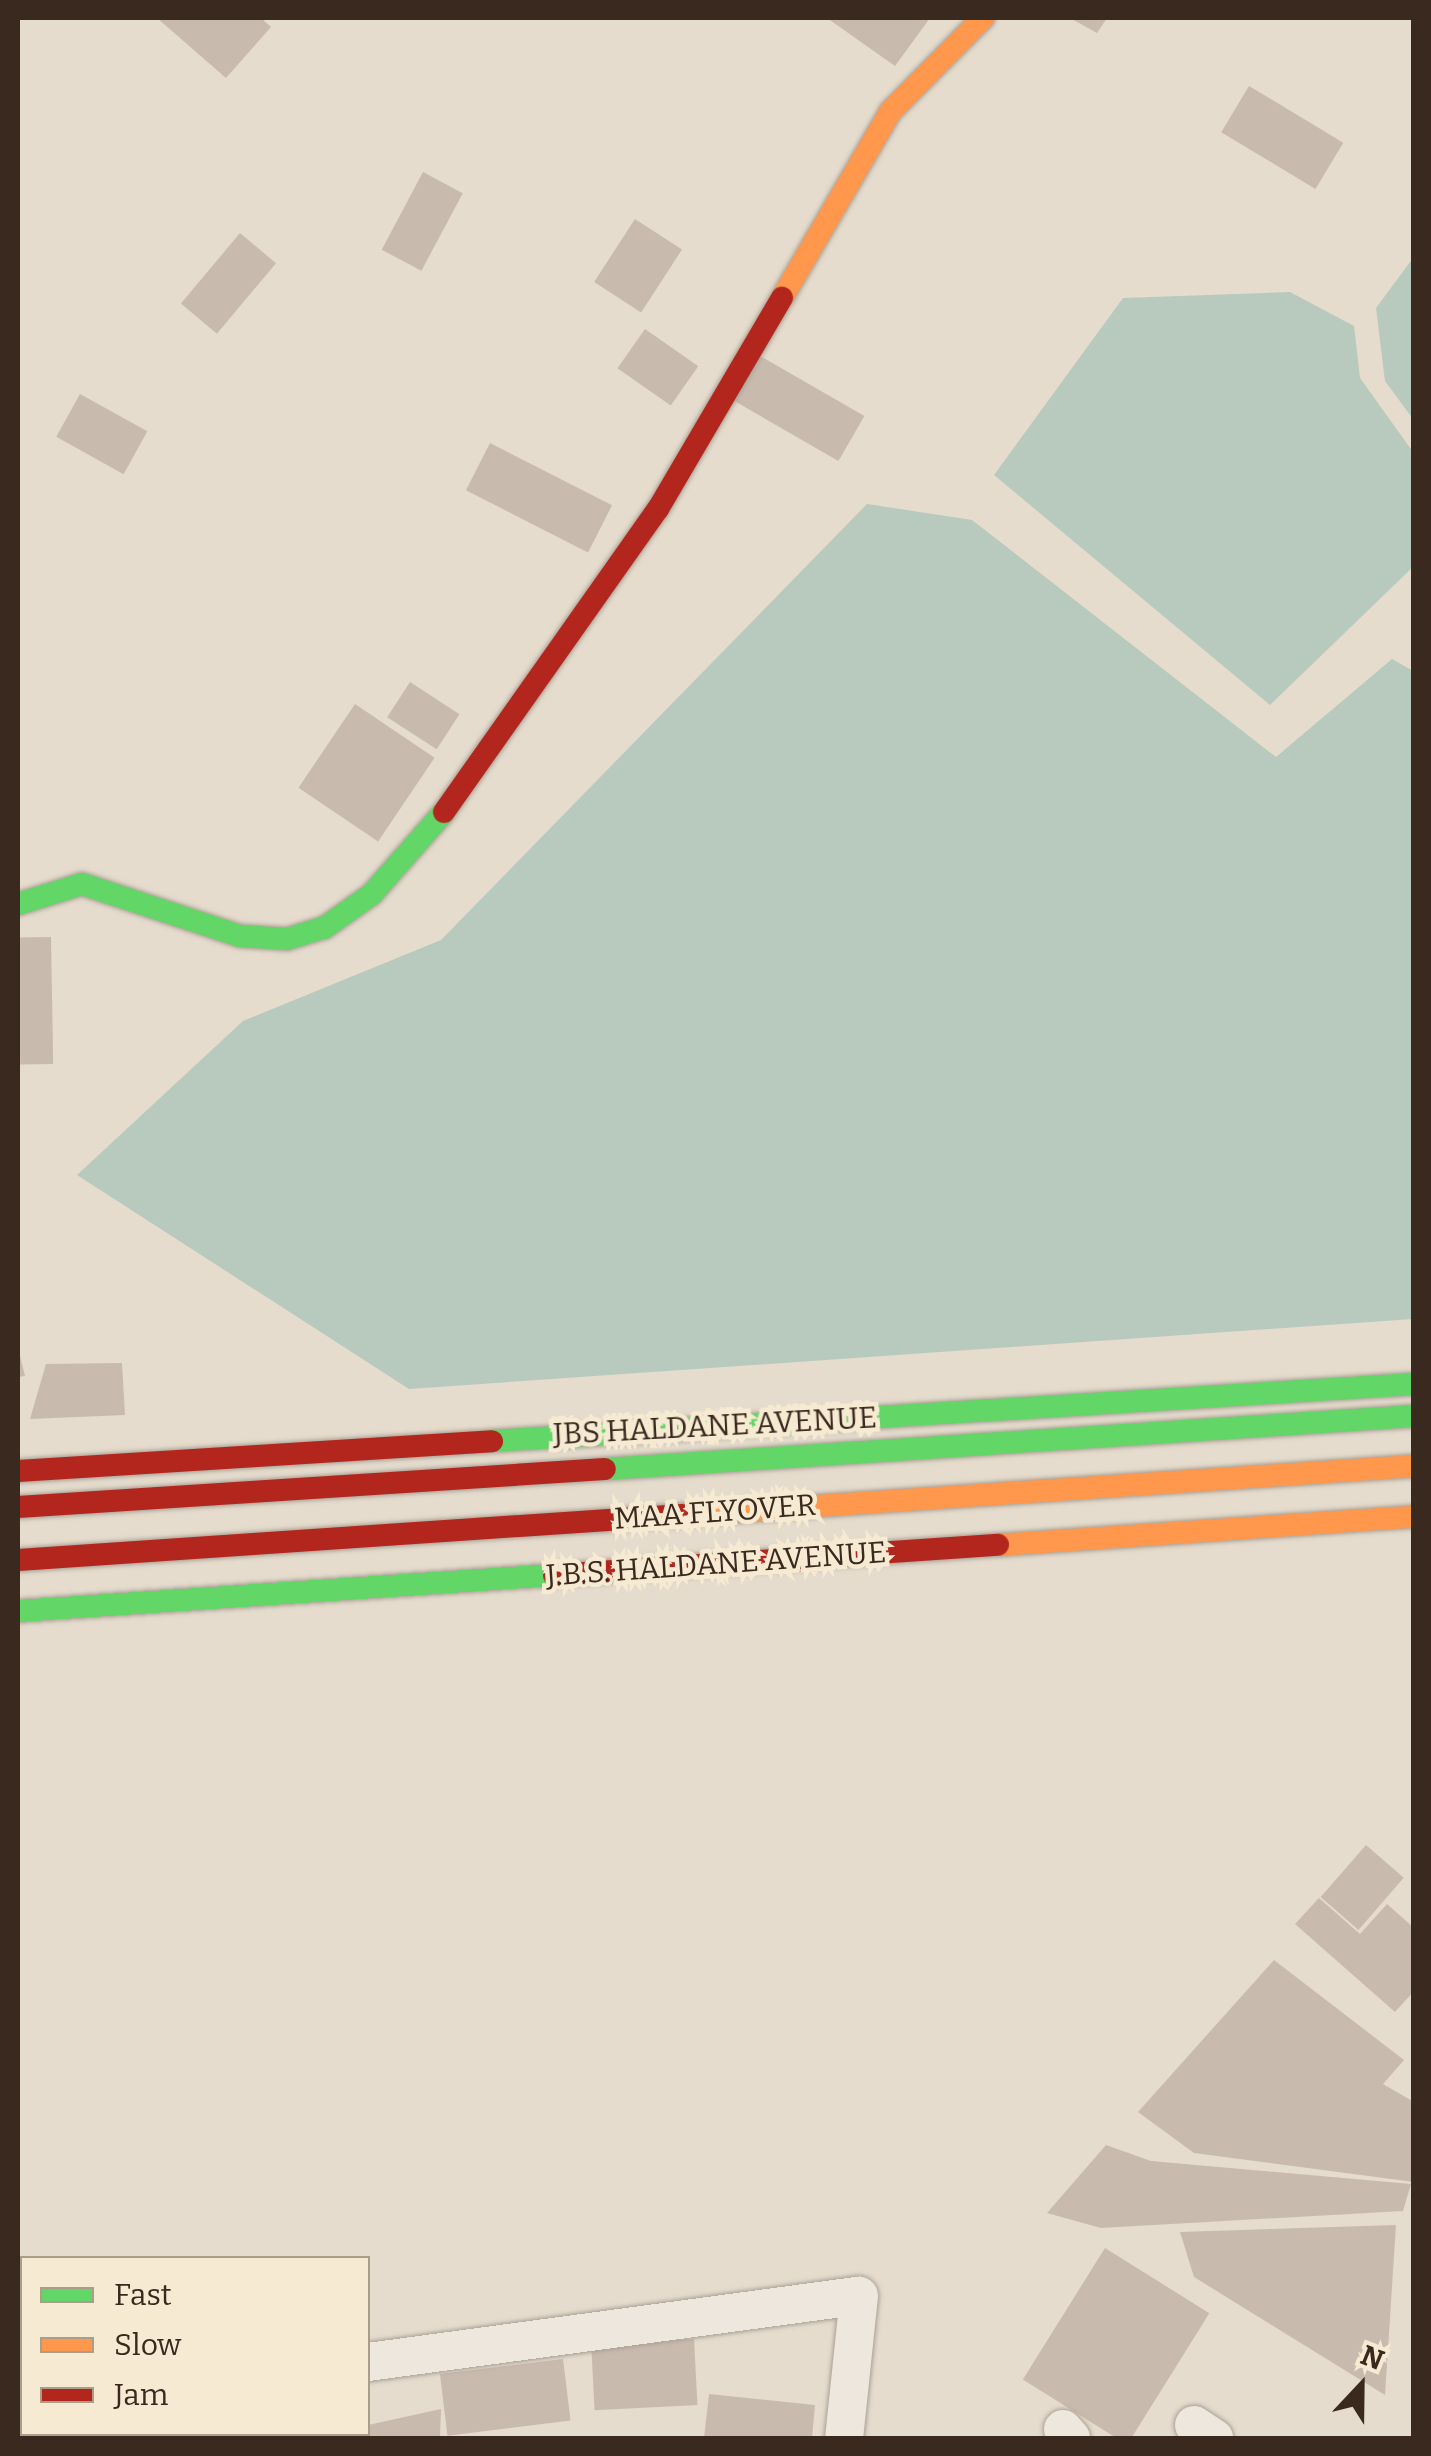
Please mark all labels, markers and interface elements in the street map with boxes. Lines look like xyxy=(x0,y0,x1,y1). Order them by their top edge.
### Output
street label: JBS HALDANE AVENUE xyxy=(552,1400,878,1452)
street label: MAA FLYOVER xyxy=(613,1487,817,1537)
street label: J.B.S. HALDANE AVENUE xyxy=(545,1534,887,1594)
legend xyxy=(20,2256,370,2436)
text: Fast xyxy=(114,2277,172,2313)
text: Slow xyxy=(114,2327,181,2363)
north arrow xyxy=(1311,2336,1411,2436)
text: N xyxy=(1356,2338,1389,2377)
text: Jam xyxy=(114,2377,168,2413)

